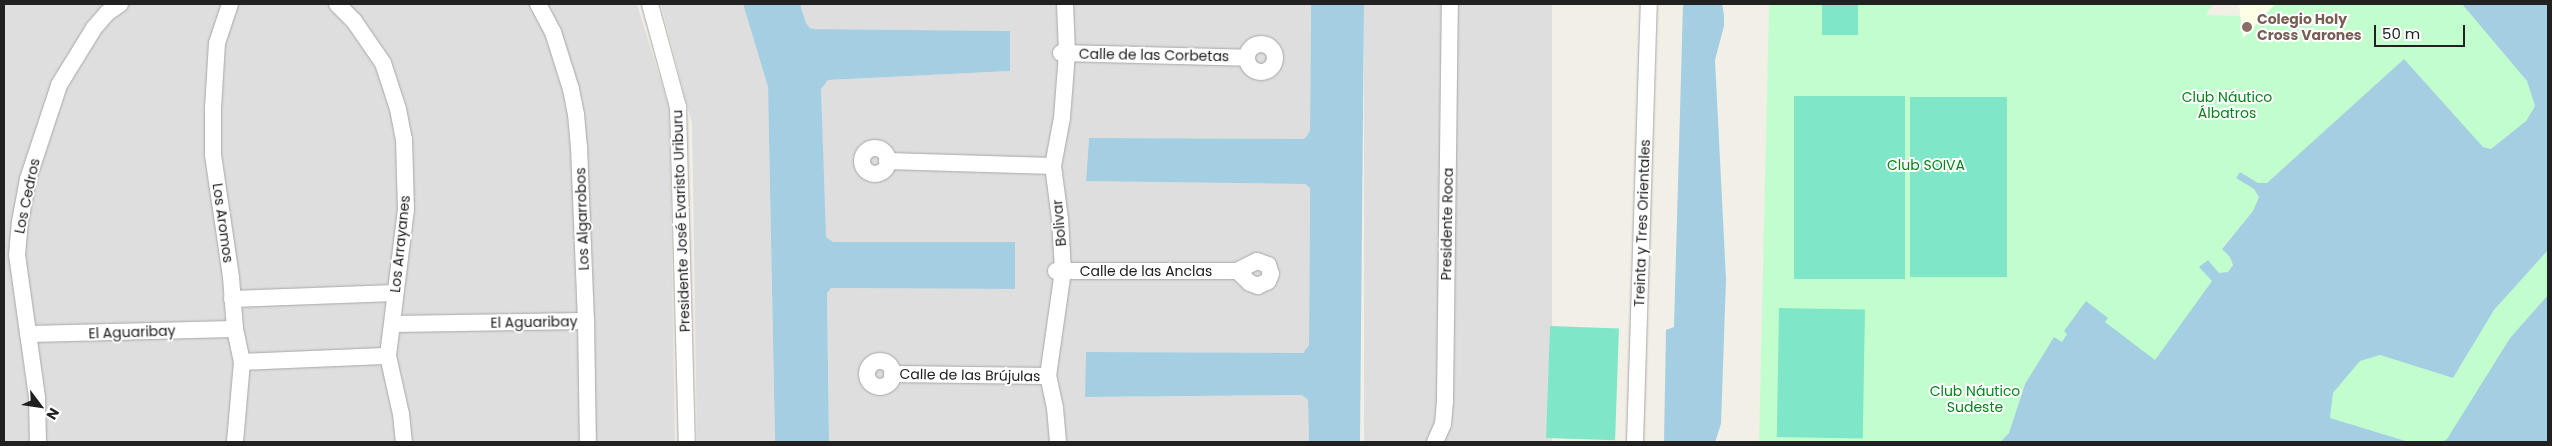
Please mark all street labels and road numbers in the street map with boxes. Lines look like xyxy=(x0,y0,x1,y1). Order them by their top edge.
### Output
street label: Calle de las Corbetas xyxy=(1079,45,1229,65)
street label: Presidente José Evaristo Uriburu xyxy=(669,110,693,332)
street label: Treinta y Tres Orientales xyxy=(1631,139,1653,307)
street label: Los Cedros xyxy=(11,157,43,235)
street label: Los Algarrobos xyxy=(572,167,592,271)
street label: Presidente Roca xyxy=(1438,167,1456,281)
street label: Los Aromos xyxy=(209,182,237,264)
street label: Los Arrayanes xyxy=(387,195,413,293)
street label: Bolivar xyxy=(1049,199,1069,247)
street label: Calle de las Anclas xyxy=(1080,263,1212,279)
street label: El Aguaribay xyxy=(490,313,578,331)
street label: El Aguaribay xyxy=(88,322,176,342)
street label: Calle de las Brújulas xyxy=(899,365,1041,385)

